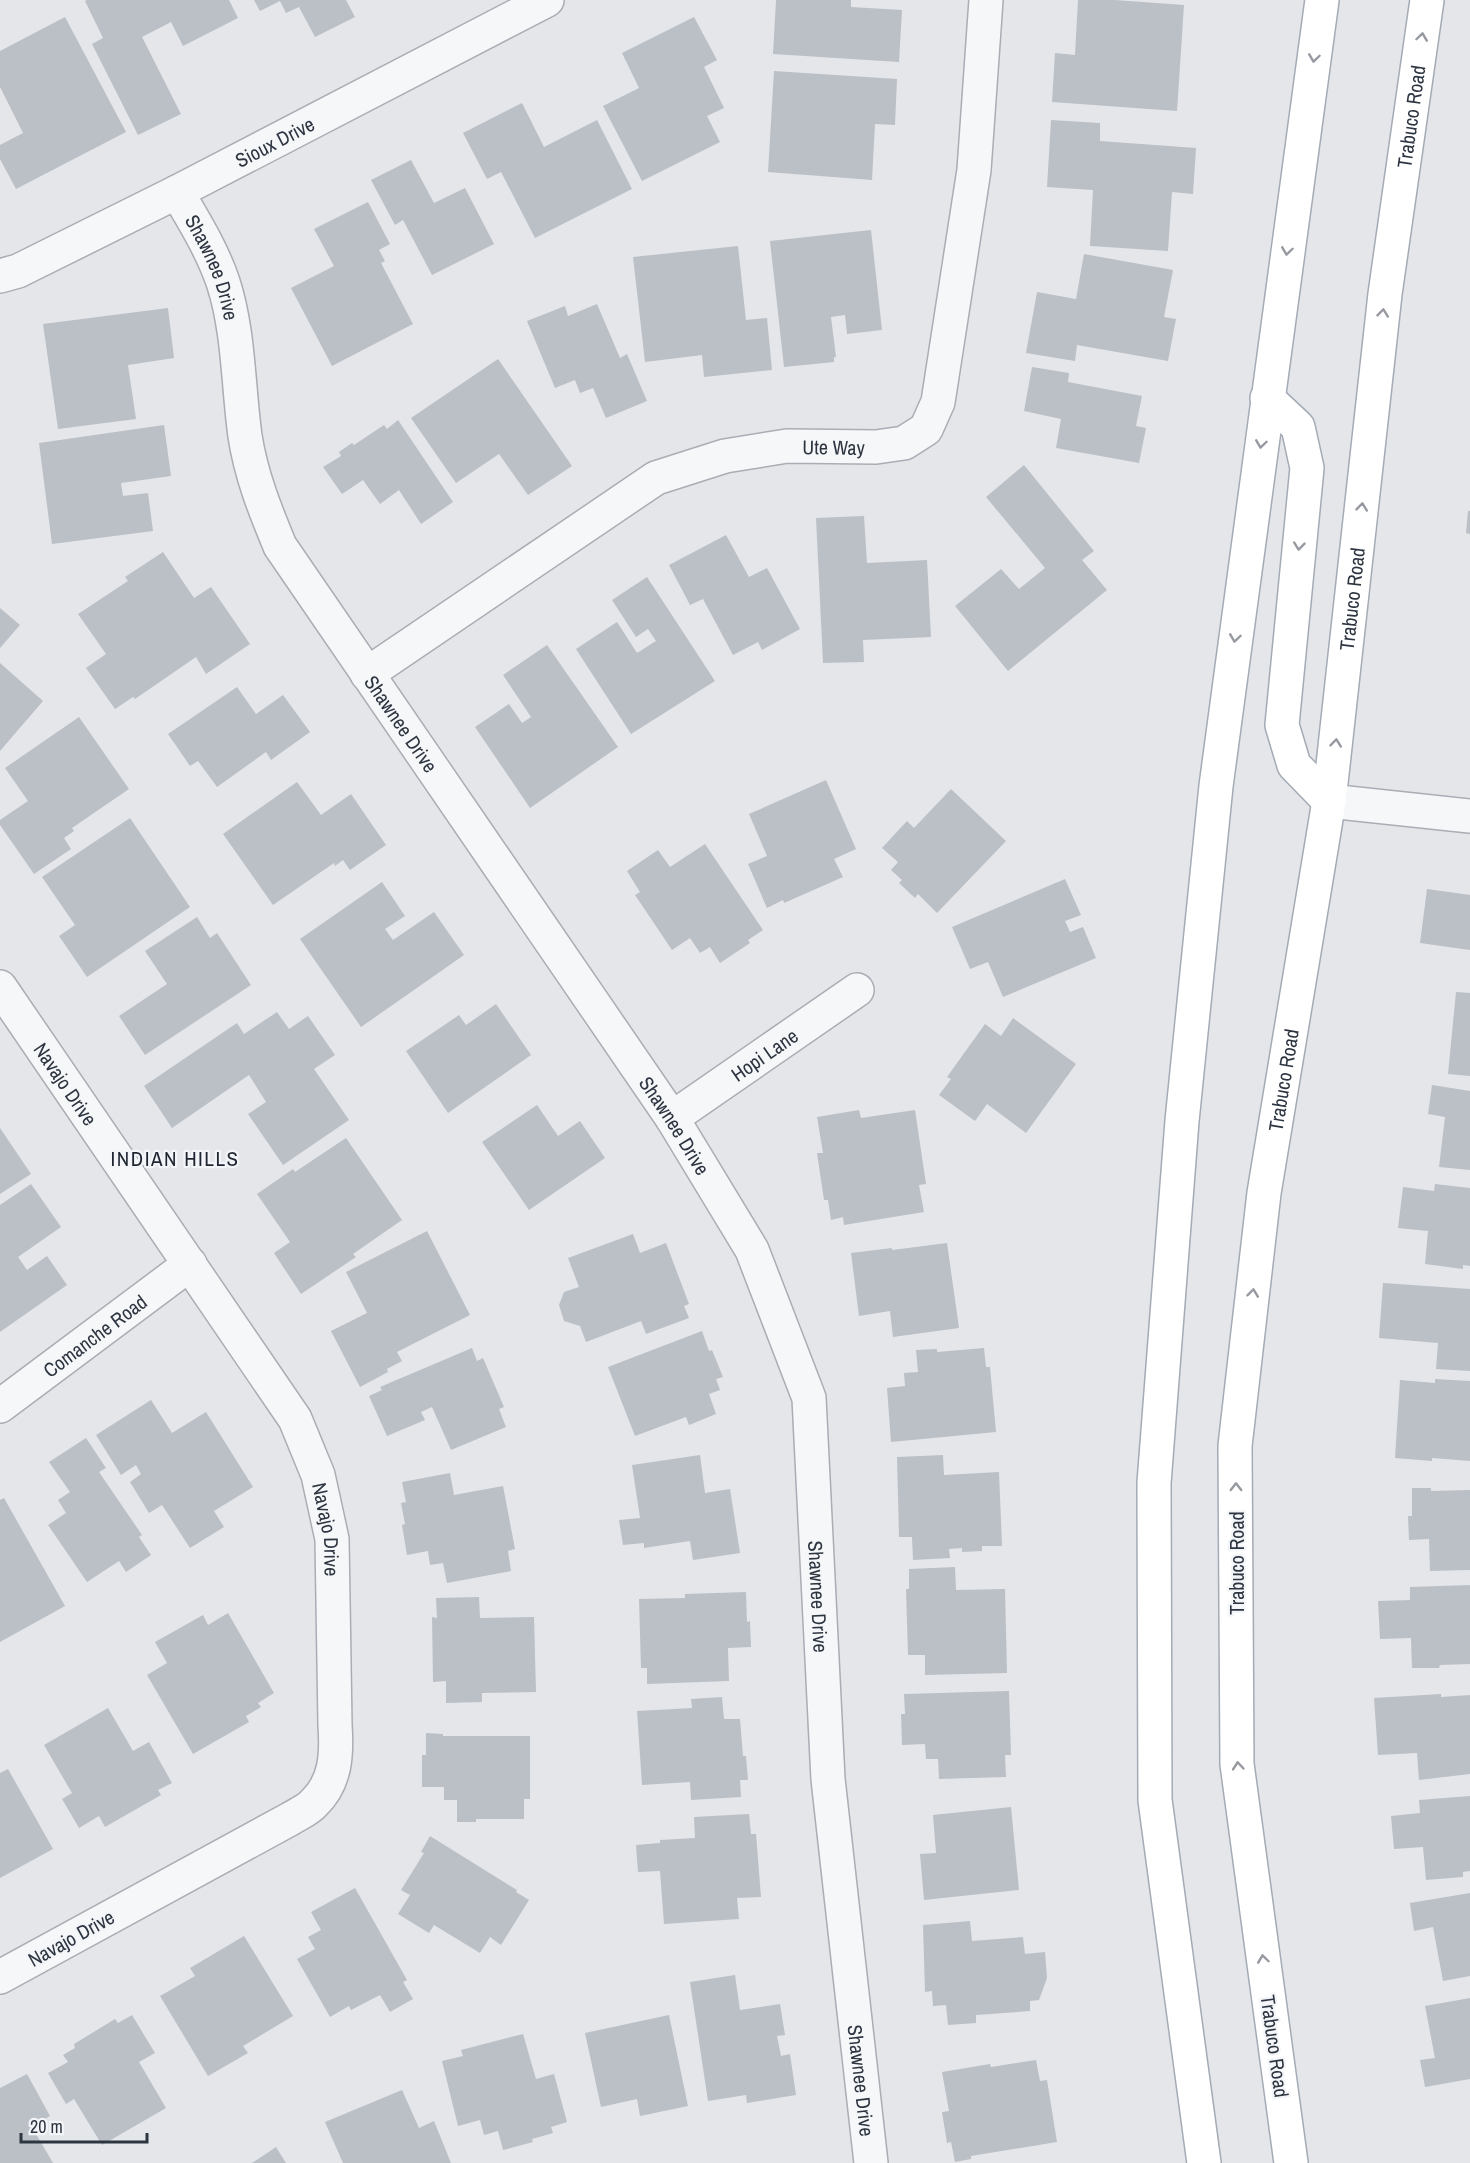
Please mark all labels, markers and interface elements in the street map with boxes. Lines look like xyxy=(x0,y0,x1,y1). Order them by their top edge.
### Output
one-way arrow xyxy=(1416,32,1428,42)
one-way arrow xyxy=(1309,53,1321,63)
street label: Trabuco Road xyxy=(1390,63,1431,170)
street label: Sioux Drive xyxy=(230,110,319,173)
street label: Shawnee Drive xyxy=(179,209,246,322)
one-way arrow xyxy=(1282,246,1294,256)
one-way arrow xyxy=(1376,309,1389,318)
street label: Ute Way xyxy=(802,433,866,460)
one-way arrow xyxy=(1255,440,1268,449)
one-way arrow xyxy=(1355,502,1367,512)
one-way arrow xyxy=(1294,542,1306,551)
street label: Trabuco Road xyxy=(1332,546,1370,652)
one-way arrow xyxy=(1230,633,1242,642)
street label: Shawnee Drive xyxy=(359,670,444,777)
one-way arrow xyxy=(1329,738,1342,747)
street label: Hopi Lane xyxy=(725,1022,803,1087)
street label: Trabuco Road xyxy=(1261,1027,1305,1133)
street label: Navajo Drive xyxy=(28,1037,104,1130)
street label: Shawnee Drive xyxy=(634,1070,717,1180)
district label: INDIAN HILLS xyxy=(110,1144,240,1173)
street label: Comanche Road xyxy=(37,1288,152,1383)
one-way arrow xyxy=(1246,1289,1259,1298)
street label: Navajo Drive xyxy=(307,1480,346,1576)
one-way arrow xyxy=(1229,1483,1242,1492)
street label: Trabuco Road xyxy=(1223,1511,1250,1615)
street label: Shawnee Drive xyxy=(803,1540,835,1653)
one-way arrow xyxy=(1232,1761,1245,1771)
street label: Navajo Drive xyxy=(23,1903,119,1973)
one-way arrow xyxy=(1258,1955,1270,1964)
street label: Trabuco Road xyxy=(1254,1993,1296,2099)
street label: Shawnee Drive xyxy=(842,2023,881,2138)
scale bar xyxy=(21,2106,147,2144)
text: 20 m xyxy=(30,2114,63,2139)

